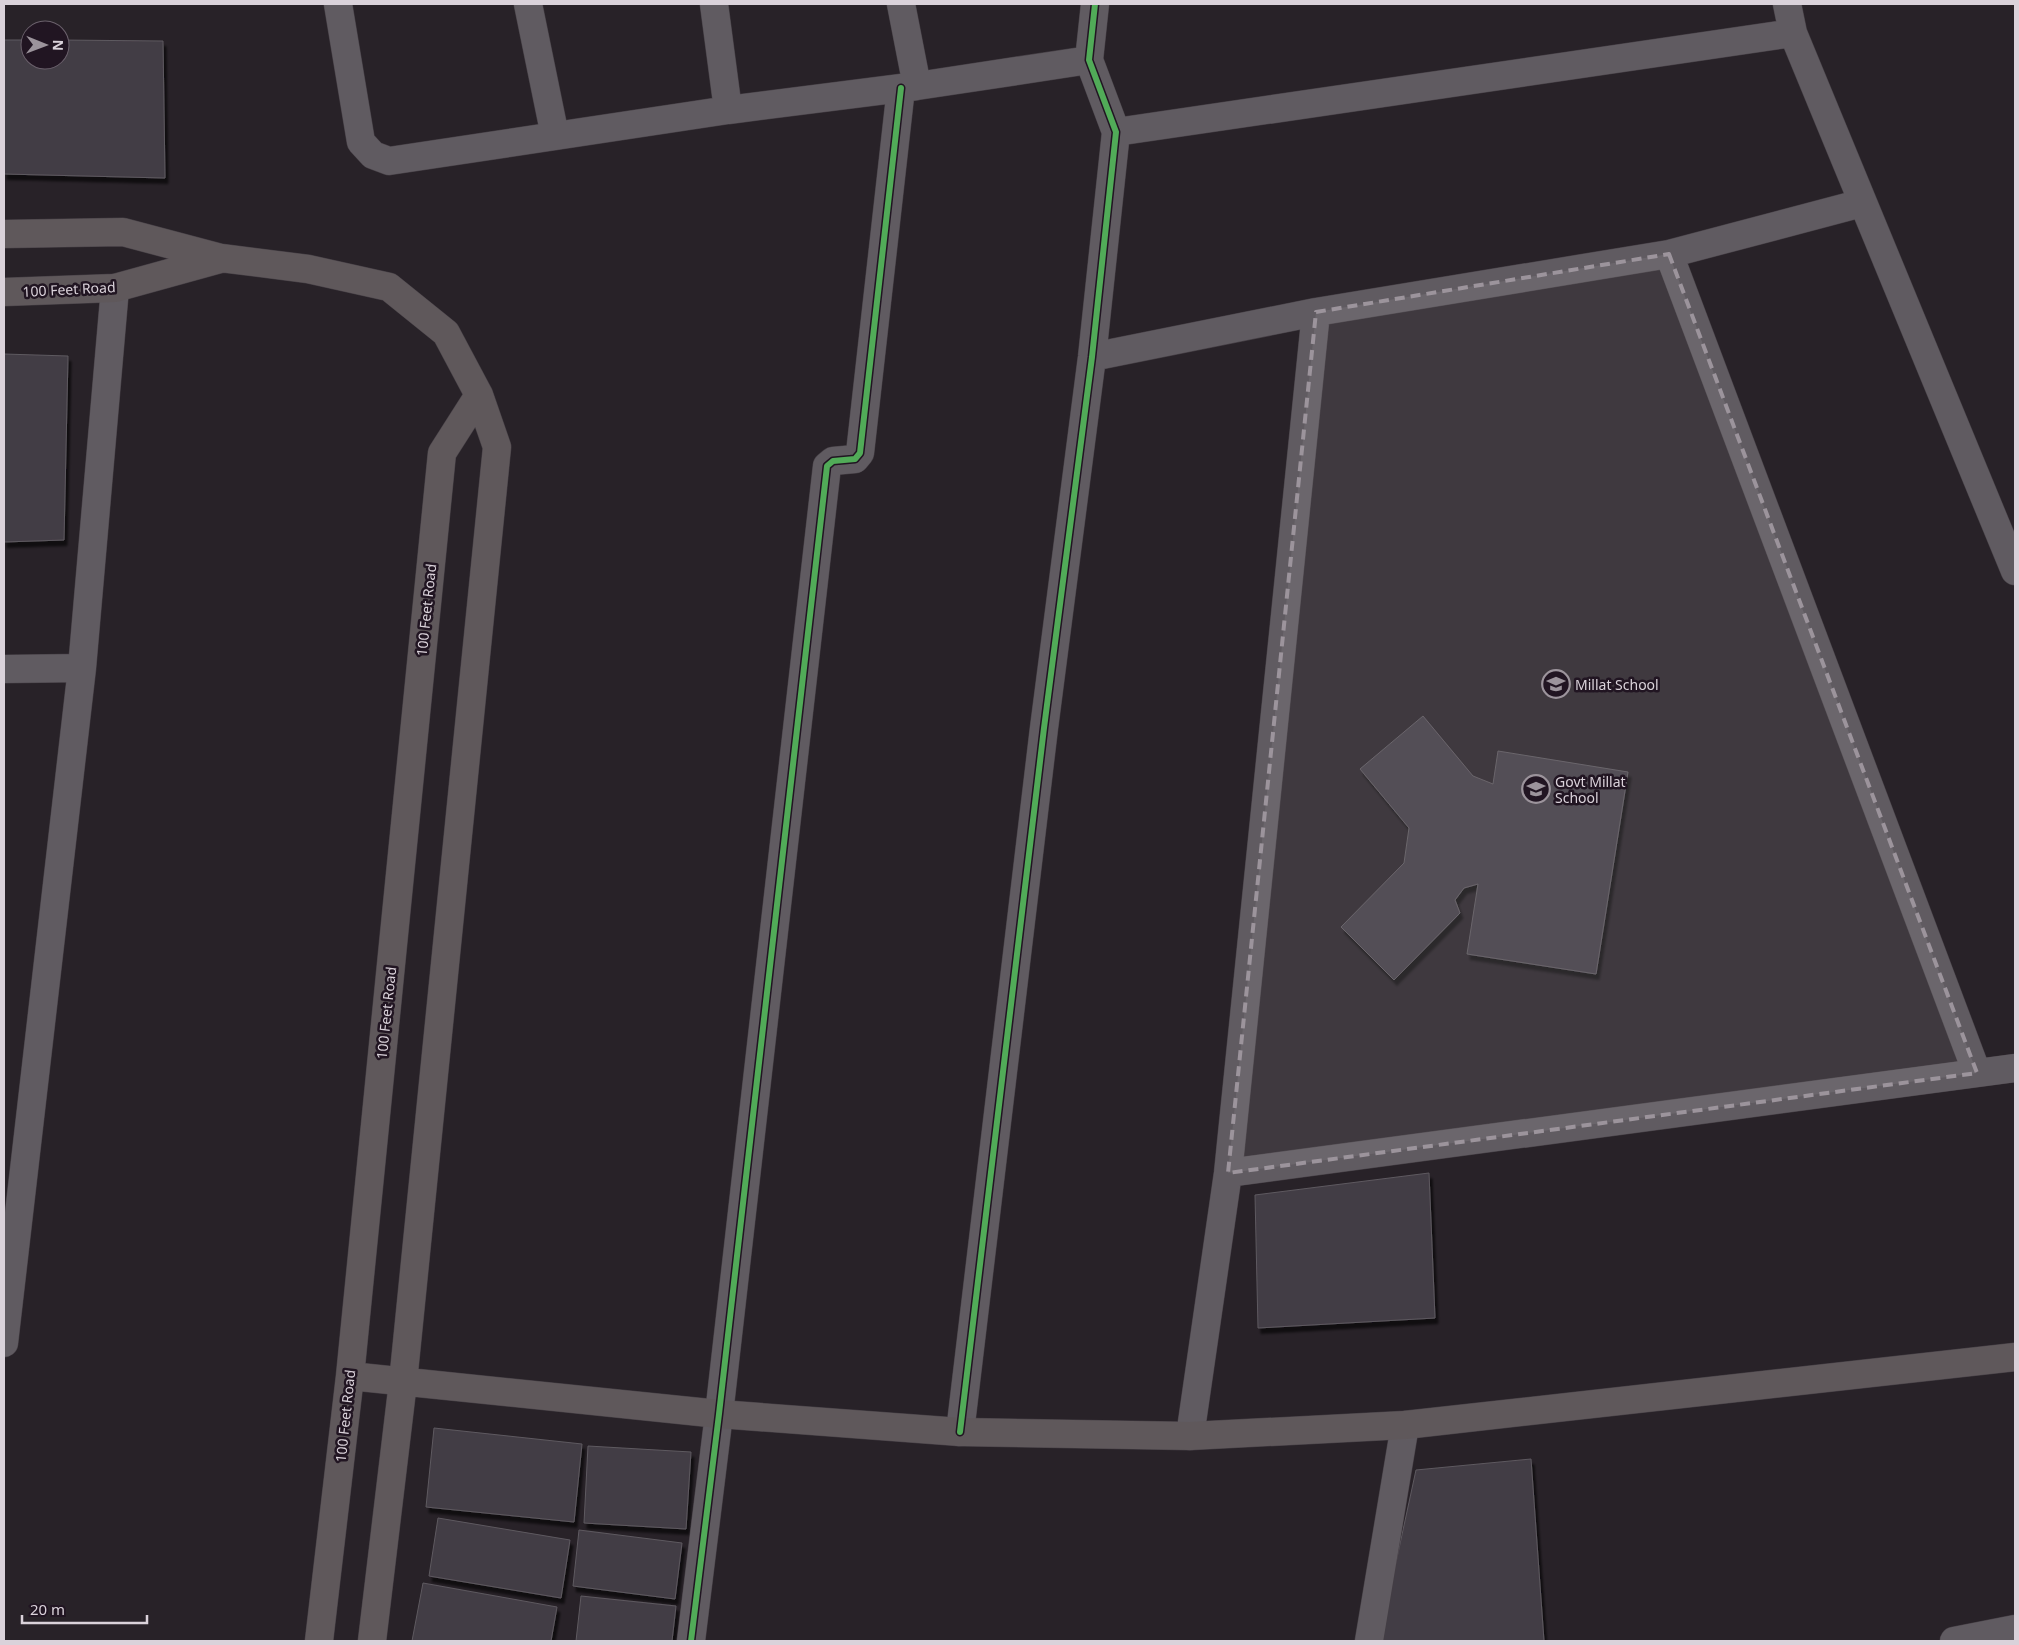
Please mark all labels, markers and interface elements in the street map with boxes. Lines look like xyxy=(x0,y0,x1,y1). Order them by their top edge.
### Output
north arrow xyxy=(20,20,70,70)
text: N xyxy=(49,39,68,51)
street label: 100 Feet Road xyxy=(22,277,116,301)
street label: 100 Feet Road xyxy=(412,563,440,657)
school or university icon: Millat School xyxy=(1541,669,1571,699)
place label: Millat School xyxy=(1575,675,1659,694)
place label: Govt Millat School xyxy=(1555,772,1626,807)
school or university icon: Govt Millat School xyxy=(1521,774,1551,804)
street label: 100 Feet Road xyxy=(372,966,400,1060)
street label: 100 Feet Road xyxy=(331,1369,359,1463)
scale bar xyxy=(22,1592,148,1624)
text: 20 m xyxy=(30,1599,65,1619)

